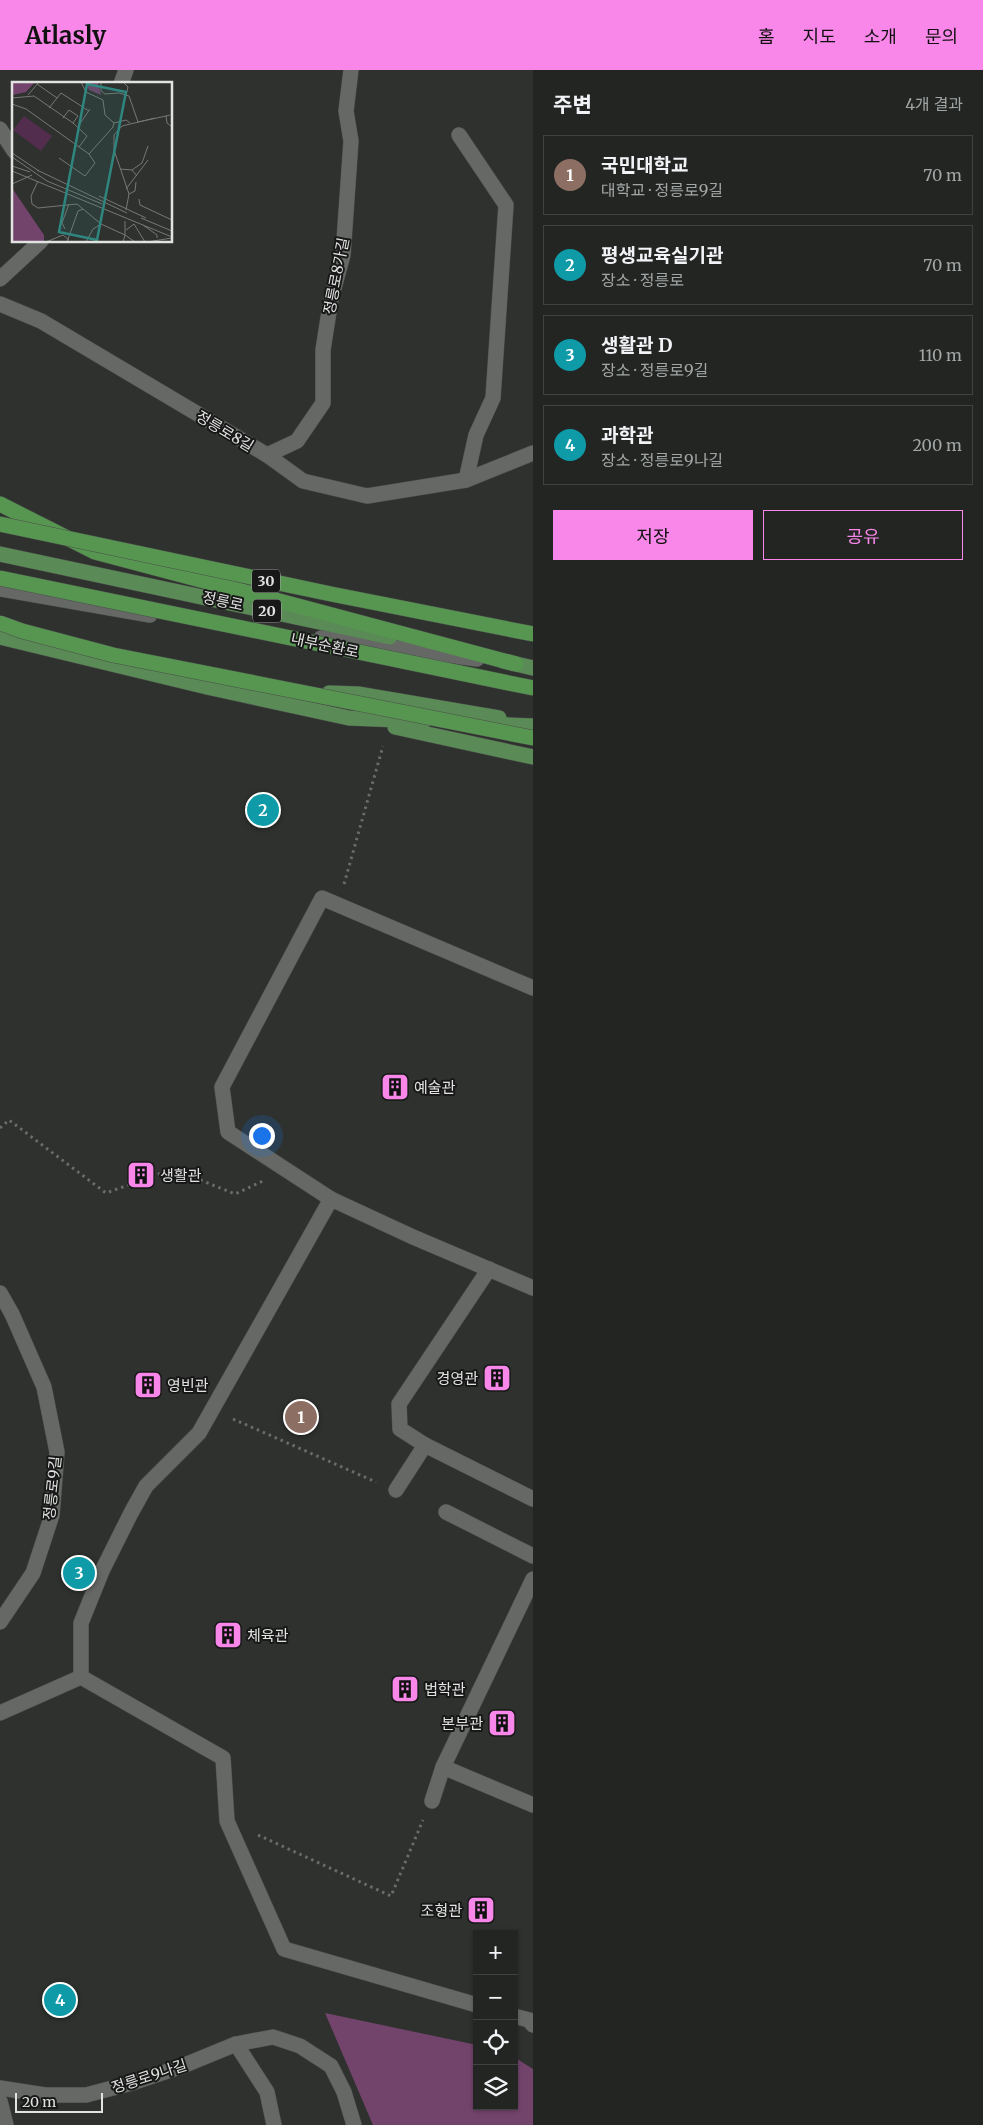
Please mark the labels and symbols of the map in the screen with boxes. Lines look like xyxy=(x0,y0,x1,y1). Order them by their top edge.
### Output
inset map xyxy=(12,82,172,242)
street label: 정릉로8가길 xyxy=(319,236,353,316)
street label: 정릉로8길 xyxy=(193,406,257,456)
road number: 30 xyxy=(252,570,280,592)
street label: 정릉로 xyxy=(201,587,245,615)
road number: 20 xyxy=(253,600,281,622)
street label: 내부순환로 xyxy=(289,629,361,661)
pin: 2 xyxy=(247,791,279,829)
building icon: 예술관 xyxy=(380,1072,410,1102)
place label: 예술관 xyxy=(414,1078,456,1097)
your location xyxy=(249,1123,275,1149)
building icon: 생활관 xyxy=(126,1160,156,1190)
place label: 생활관 xyxy=(160,1166,202,1185)
building icon: 경영관 xyxy=(482,1363,512,1393)
place label: 경영관 xyxy=(437,1369,478,1388)
building icon: 영빈관 xyxy=(133,1370,163,1400)
place label: 영빈관 xyxy=(167,1376,209,1395)
pin: 1 xyxy=(285,1398,317,1436)
street label: 정릉로9길 xyxy=(39,1455,65,1521)
pin: 3 xyxy=(63,1554,95,1592)
building icon: 체육관 xyxy=(213,1620,243,1650)
place label: 체육관 xyxy=(247,1626,289,1645)
building icon: 법학관 xyxy=(390,1674,420,1704)
place label: 법학관 xyxy=(424,1680,466,1699)
building icon: 본부관 xyxy=(487,1708,517,1738)
place label: 본부관 xyxy=(442,1714,483,1733)
building icon: 조형관 xyxy=(466,1895,496,1925)
place label: 조형관 xyxy=(421,1901,462,1920)
pin: 4 xyxy=(44,1981,76,2019)
street label: 정릉로9나길 xyxy=(109,2055,189,2097)
scale bar xyxy=(15,2090,102,2113)

